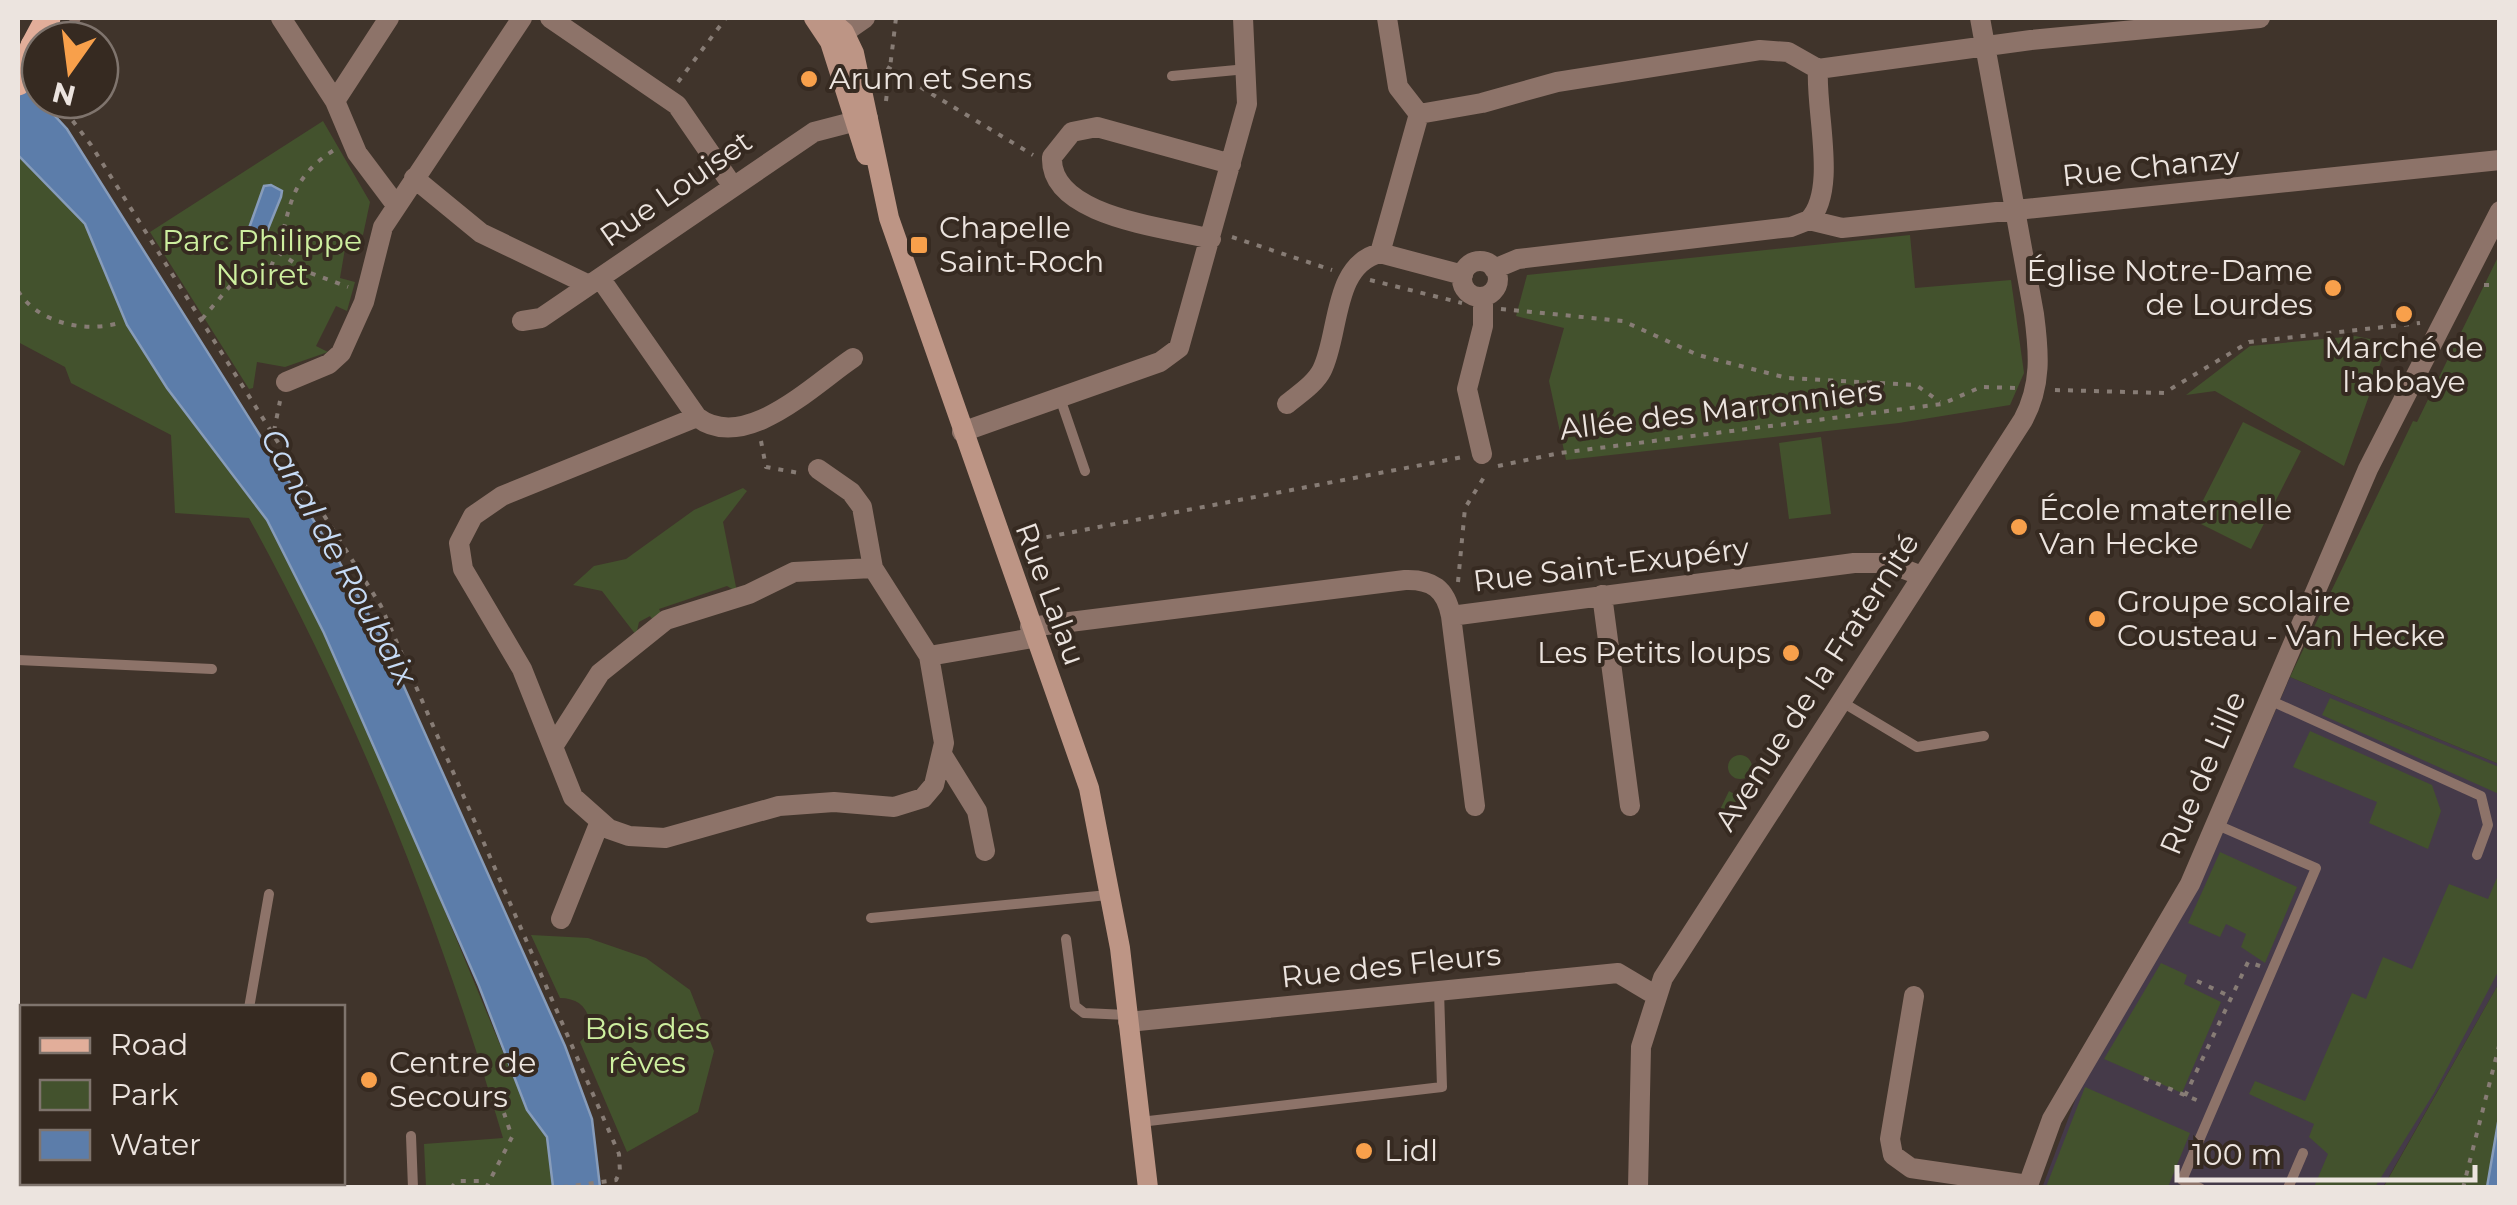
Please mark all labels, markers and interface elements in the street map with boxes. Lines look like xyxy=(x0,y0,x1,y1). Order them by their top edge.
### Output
north arrow xyxy=(20,20,120,120)
place label: Arum et Sens xyxy=(829,60,1032,97)
marker: Arum et Sens xyxy=(798,68,820,90)
text: N xyxy=(49,75,79,113)
street label: Rue Louiset xyxy=(593,123,759,255)
street label: Rue Chanzy xyxy=(2060,139,2242,194)
place label: Chapelle Saint-Roch xyxy=(939,209,1104,280)
park label: Parc Philippe Noiret xyxy=(162,222,362,293)
marker: Chapelle Saint-Roch xyxy=(908,234,930,256)
place label: Église Notre-Dame de Lourdes xyxy=(2027,252,2313,323)
marker: Église Notre-Dame de Lourdes xyxy=(2322,277,2344,299)
marker: Marché de l'abbaye xyxy=(2393,303,2415,325)
place label: Marché de l'abbaye xyxy=(2324,329,2484,400)
street label: Allée des Marronniers xyxy=(1558,371,1884,448)
water label: Canal de Roubaix xyxy=(253,422,427,693)
place label: École maternelle Van Hecke xyxy=(2039,491,2292,562)
marker: École maternelle Van Hecke xyxy=(2008,516,2030,538)
street label: Rue Lalau xyxy=(1008,517,1093,670)
street label: Avenue de la Fraternité xyxy=(1706,526,1927,838)
street label: Rue Saint-Exupéry xyxy=(1471,529,1752,600)
place label: Groupe scolaire Cousteau - Van Hecke xyxy=(2117,583,2445,654)
marker: Groupe scolaire Cousteau - Van Hecke xyxy=(2086,608,2108,630)
place label: Les Petits loups xyxy=(1537,634,1771,671)
marker: Les Petits loups xyxy=(1780,642,1802,664)
street label: Rue de Lille xyxy=(2151,685,2254,860)
street label: Rue des Fleurs xyxy=(1279,936,1503,995)
legend xyxy=(20,1005,345,1185)
park label: Bois des rêves xyxy=(584,1010,710,1081)
text: Road xyxy=(110,1026,188,1063)
place label: Centre de Secours xyxy=(389,1044,536,1115)
marker: Centre de Secours xyxy=(358,1069,380,1091)
text: Park xyxy=(110,1076,179,1113)
scale bar xyxy=(2177,1120,2474,1182)
text: Water xyxy=(110,1126,201,1163)
place label: Lidl xyxy=(1384,1132,1438,1169)
text: 100 m xyxy=(2192,1136,2282,1173)
marker: Lidl xyxy=(1353,1140,1375,1162)

